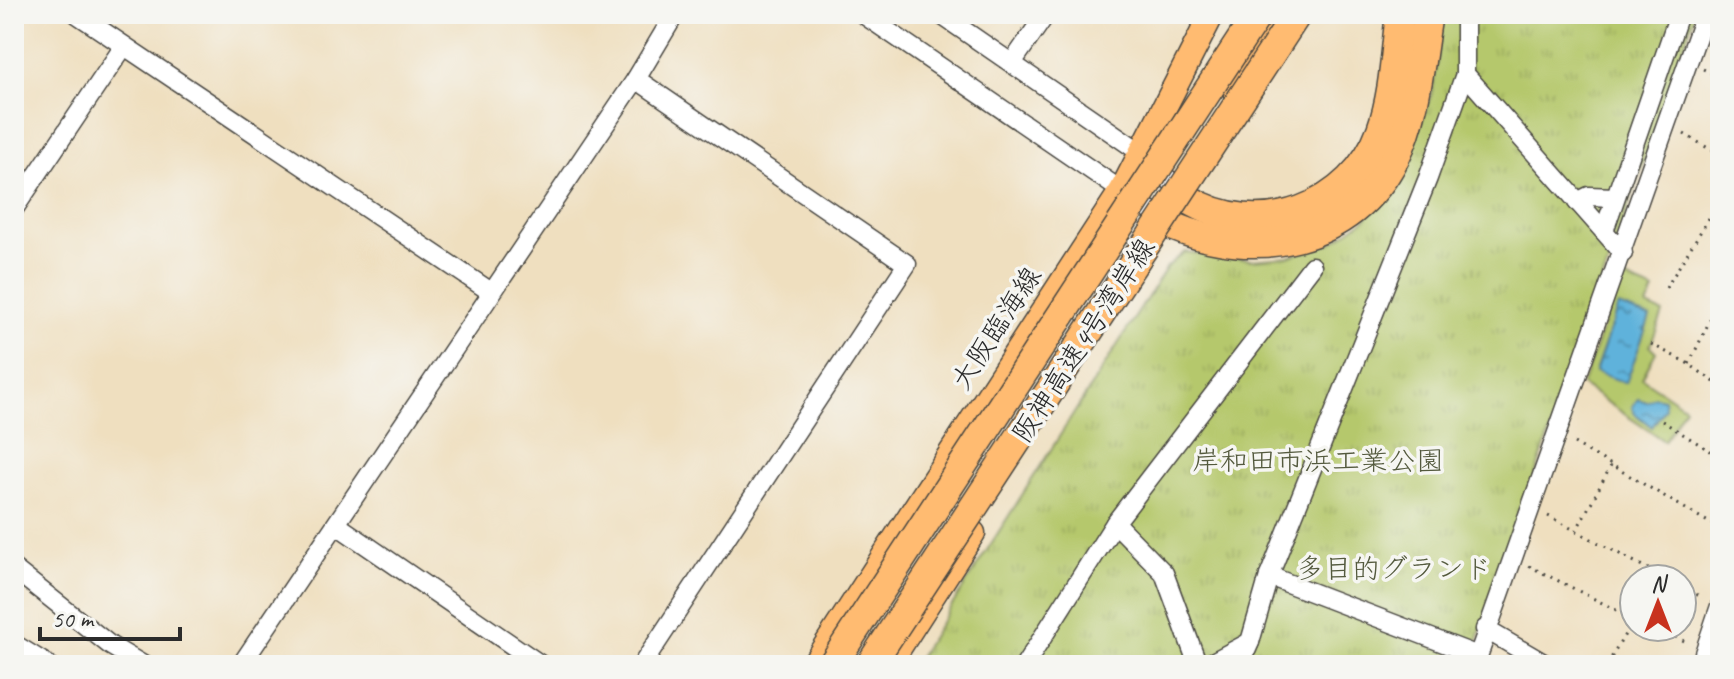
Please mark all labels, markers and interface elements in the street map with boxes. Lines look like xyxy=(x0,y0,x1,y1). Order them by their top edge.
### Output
street label: 阪神高速4号湾岸線 xyxy=(1004,231,1162,449)
street label: 大阪臨海線 xyxy=(943,260,1049,396)
park label: 岸和田市浜工業公園 xyxy=(1192,443,1444,478)
park label: 多目的グランド xyxy=(1296,551,1492,586)
north arrow xyxy=(1618,563,1698,643)
text: N xyxy=(1651,570,1668,598)
scale bar xyxy=(40,591,180,641)
text: 50 m xyxy=(52,604,95,634)

